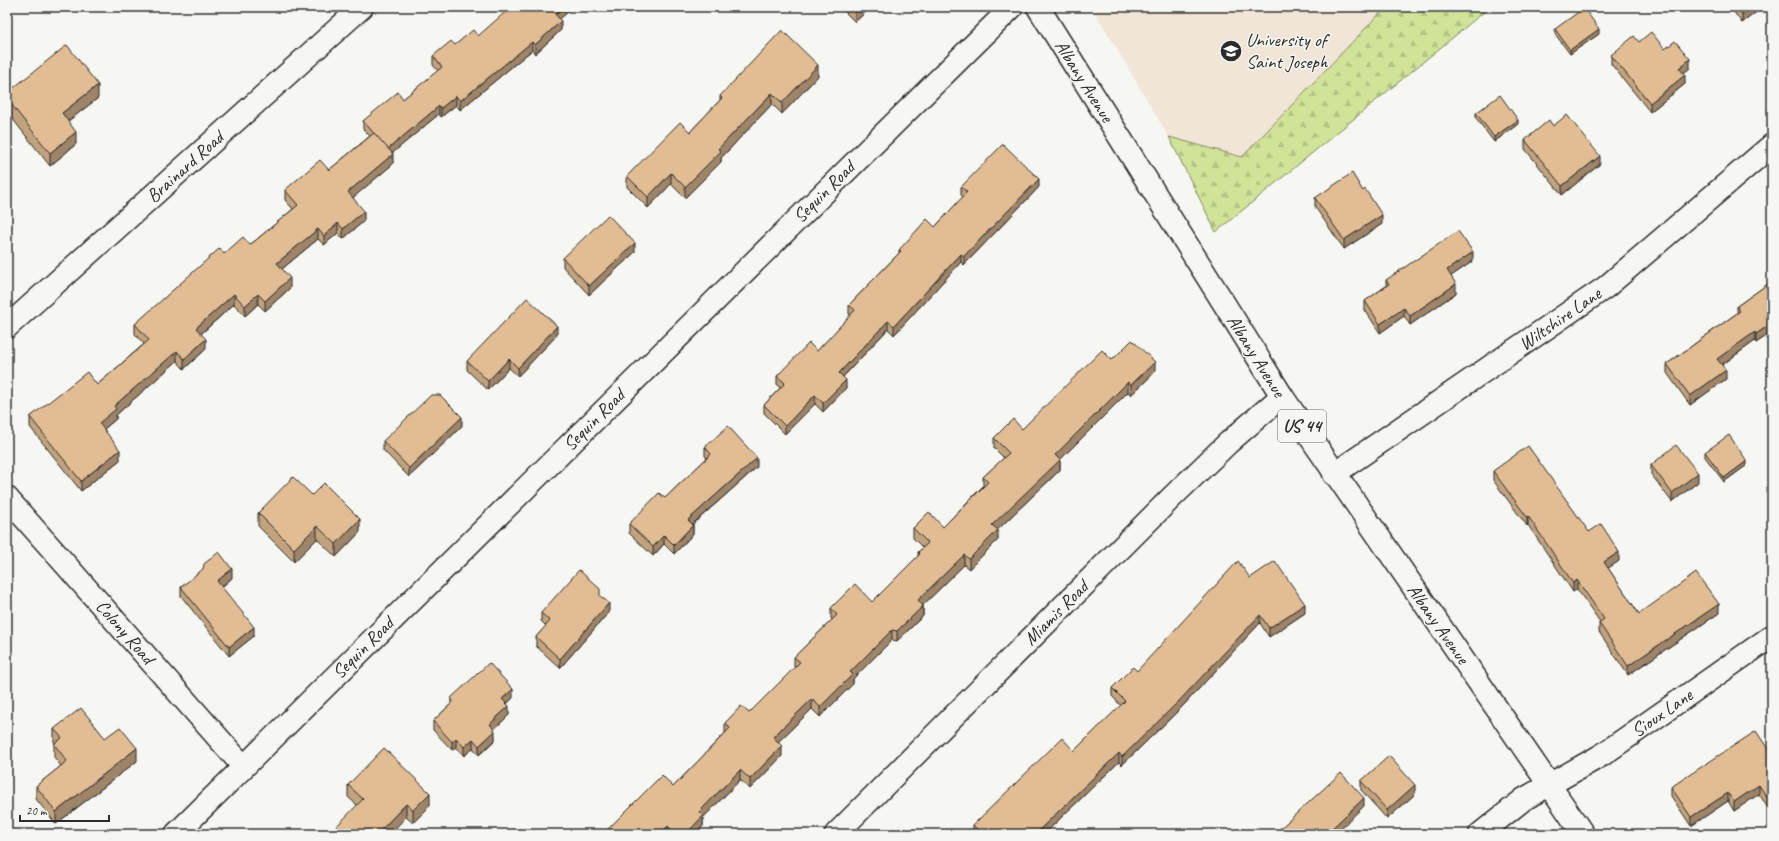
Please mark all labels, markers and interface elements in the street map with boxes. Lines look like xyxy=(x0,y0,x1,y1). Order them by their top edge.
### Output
place label: University of Saint Joseph xyxy=(1246,28,1331,74)
street label: Albany Avenue xyxy=(1049,35,1120,128)
school or university icon: University of Saint Joseph xyxy=(1218,38,1244,64)
street label: Brainard Road xyxy=(141,124,231,208)
street label: Sequin Road xyxy=(788,154,862,228)
street label: Wiltshire Lane xyxy=(1514,281,1607,356)
street label: Albany Avenue xyxy=(1221,310,1292,403)
street label: Sequin Road xyxy=(558,382,632,456)
road number: US 44 xyxy=(1278,410,1326,442)
street label: Miamis Road xyxy=(1018,574,1095,651)
street label: Albany Avenue xyxy=(1402,579,1475,670)
street label: Colony Road xyxy=(90,595,162,672)
street label: Sequin Road xyxy=(327,610,401,684)
street label: Sioux Lane xyxy=(1627,682,1699,743)
scale bar xyxy=(20,797,109,823)
text: 20 m xyxy=(26,803,48,819)

